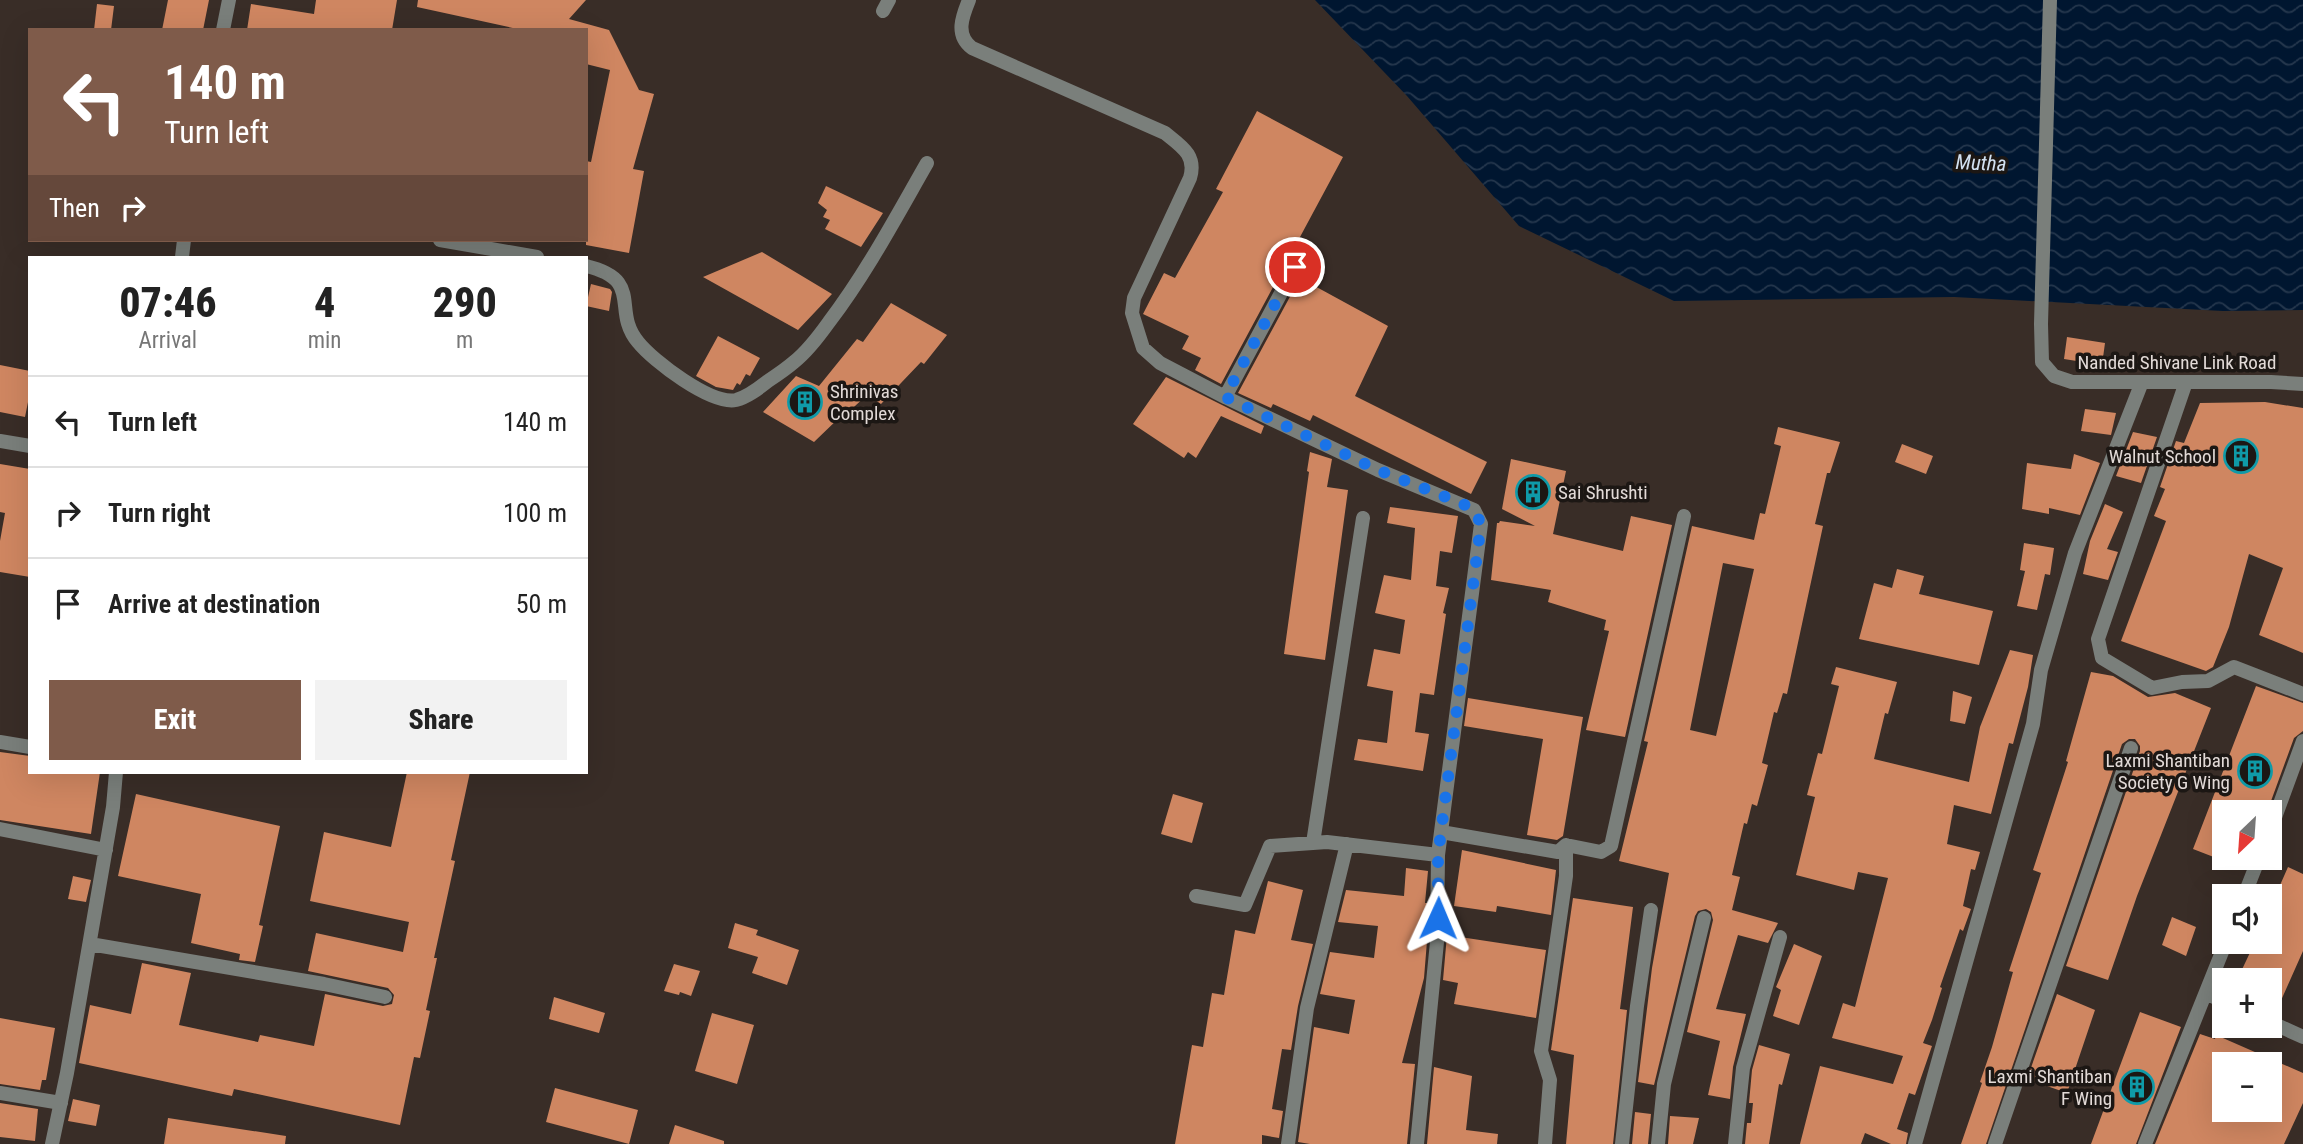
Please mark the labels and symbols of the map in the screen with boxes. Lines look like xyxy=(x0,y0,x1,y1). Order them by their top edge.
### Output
water label: Mutha xyxy=(1955,150,2007,176)
pin xyxy=(1265,237,1325,297)
street label: Nanded Shivane Link Road xyxy=(2078,351,2276,374)
place label: Shrinivas Complex xyxy=(830,380,899,425)
building icon: Shrinivas Complex xyxy=(786,383,824,421)
building icon: Walnut School xyxy=(2222,437,2260,475)
place label: Walnut School xyxy=(2109,445,2216,468)
building icon: Sai Shrushti xyxy=(1514,473,1552,511)
place label: Sai Shrushti xyxy=(1558,481,1648,504)
place label: Laxmi Shantiban Society G Wing xyxy=(2106,749,2230,794)
building icon: Laxmi Shantiban Society G Wing xyxy=(2236,752,2274,790)
north arrow xyxy=(2212,800,2282,870)
position arrow xyxy=(1401,881,1475,955)
place label: Laxmi Shantiban F Wing xyxy=(1988,1065,2112,1110)
building icon: Laxmi Shantiban F Wing xyxy=(2118,1068,2156,1106)

